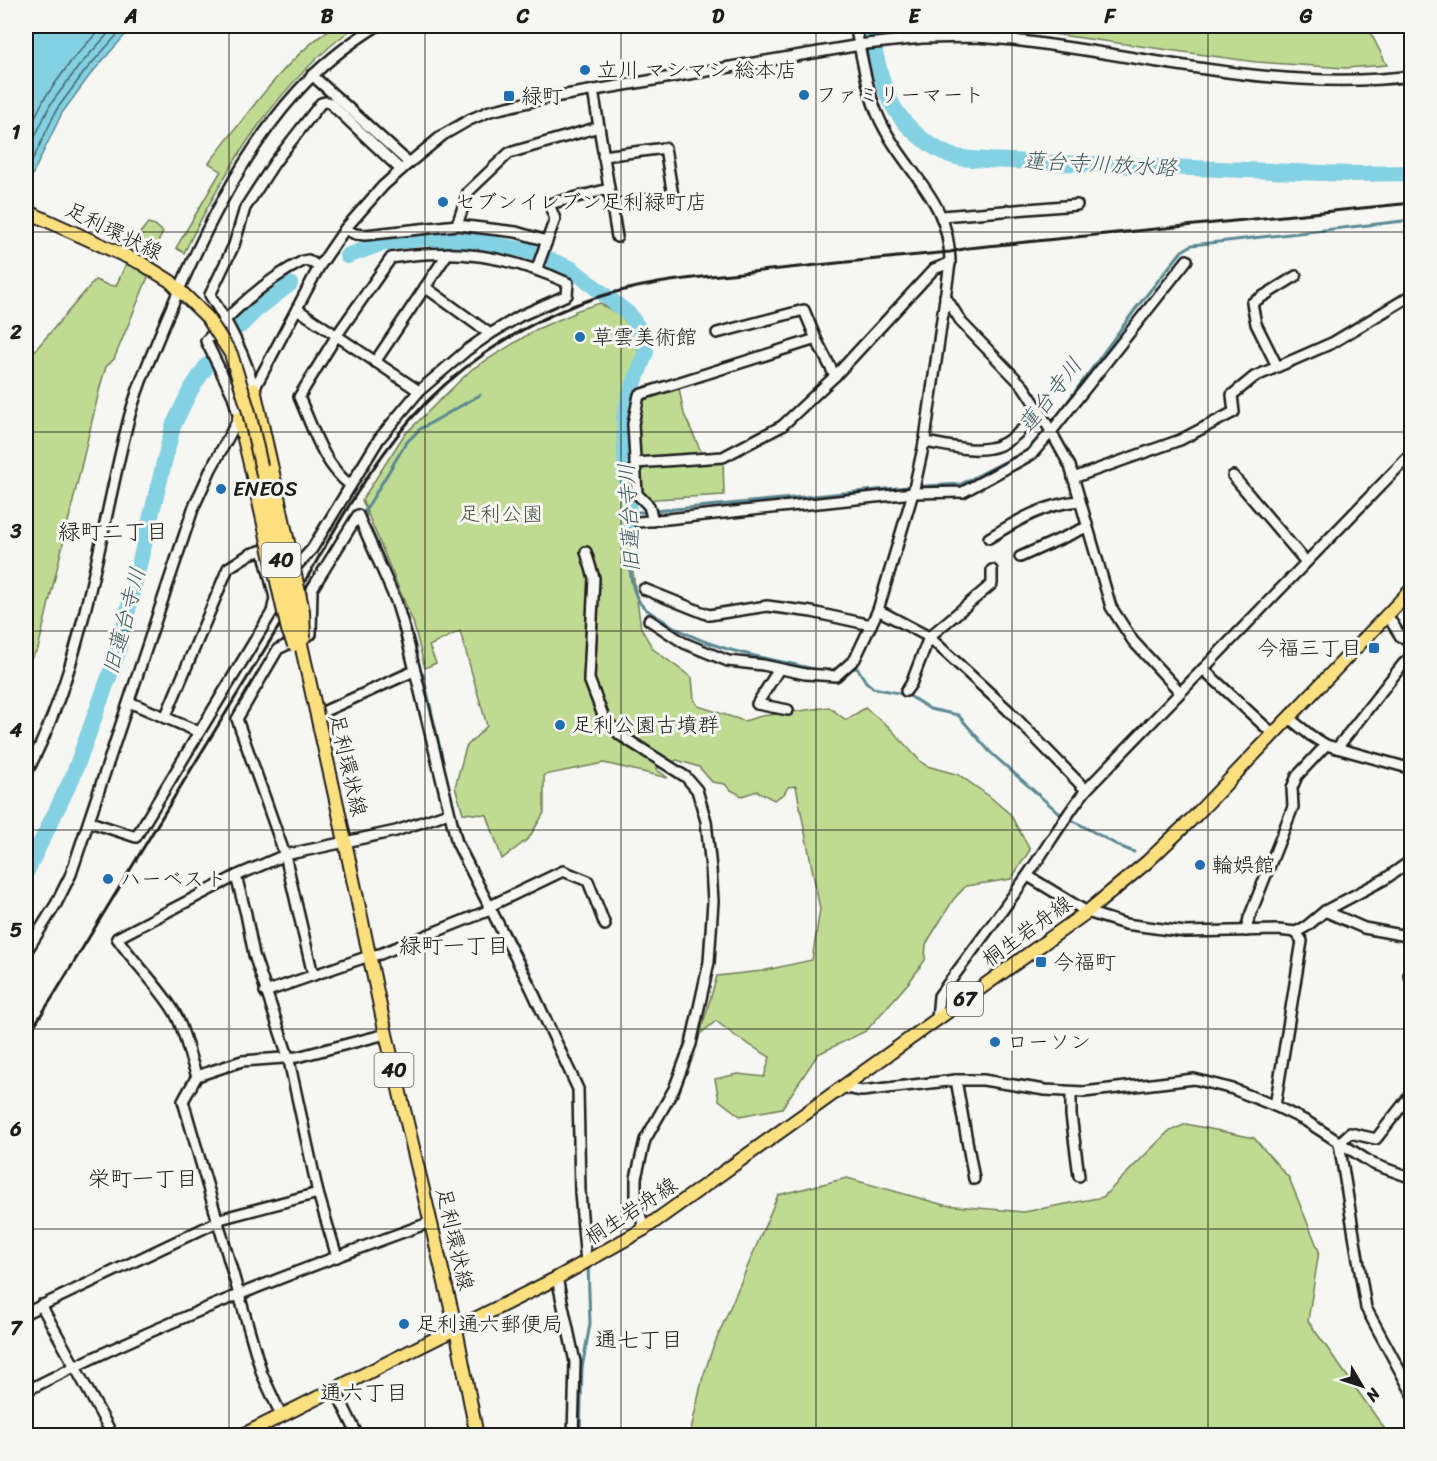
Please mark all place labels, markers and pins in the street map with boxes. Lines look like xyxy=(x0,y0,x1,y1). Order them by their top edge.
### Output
place label: 立川 マシマシ 総本店 xyxy=(597,51,797,89)
marker: 立川 マシマシ 総本店 xyxy=(578,63,592,77)
place label: ファミリーマート xyxy=(816,76,984,114)
place label: 緑町 xyxy=(521,77,563,115)
marker: ファミリーマート xyxy=(797,88,811,102)
marker: 緑町 xyxy=(502,89,516,103)
place label: セブンイレブン足利緑町店 xyxy=(455,183,707,221)
marker: セブンイレブン足利緑町店 xyxy=(436,195,450,209)
place label: 草雲美術館 xyxy=(592,318,697,356)
marker: 草雲美術館 xyxy=(573,330,587,344)
place label: ENEOS xyxy=(233,470,298,508)
marker: ENEOS xyxy=(214,482,228,496)
place label: 今福三丁目 xyxy=(1257,629,1362,667)
marker: 今福三丁目 xyxy=(1367,641,1381,655)
place label: 足利公園古墳群 xyxy=(572,706,719,744)
marker: 足利公園古墳群 xyxy=(553,718,567,732)
place label: 輪娯館 xyxy=(1212,846,1275,884)
marker: 輪娯館 xyxy=(1193,858,1207,872)
place label: ハーベスト xyxy=(120,860,227,898)
marker: ハーベスト xyxy=(101,872,115,886)
place label: 今福町 xyxy=(1053,943,1116,981)
marker: 今福町 xyxy=(1034,955,1048,969)
place label: ローソン xyxy=(1007,1023,1091,1061)
marker: ローソン xyxy=(988,1035,1002,1049)
place label: 足利通六郵便局 xyxy=(416,1305,563,1343)
marker: 足利通六郵便局 xyxy=(397,1317,411,1331)

